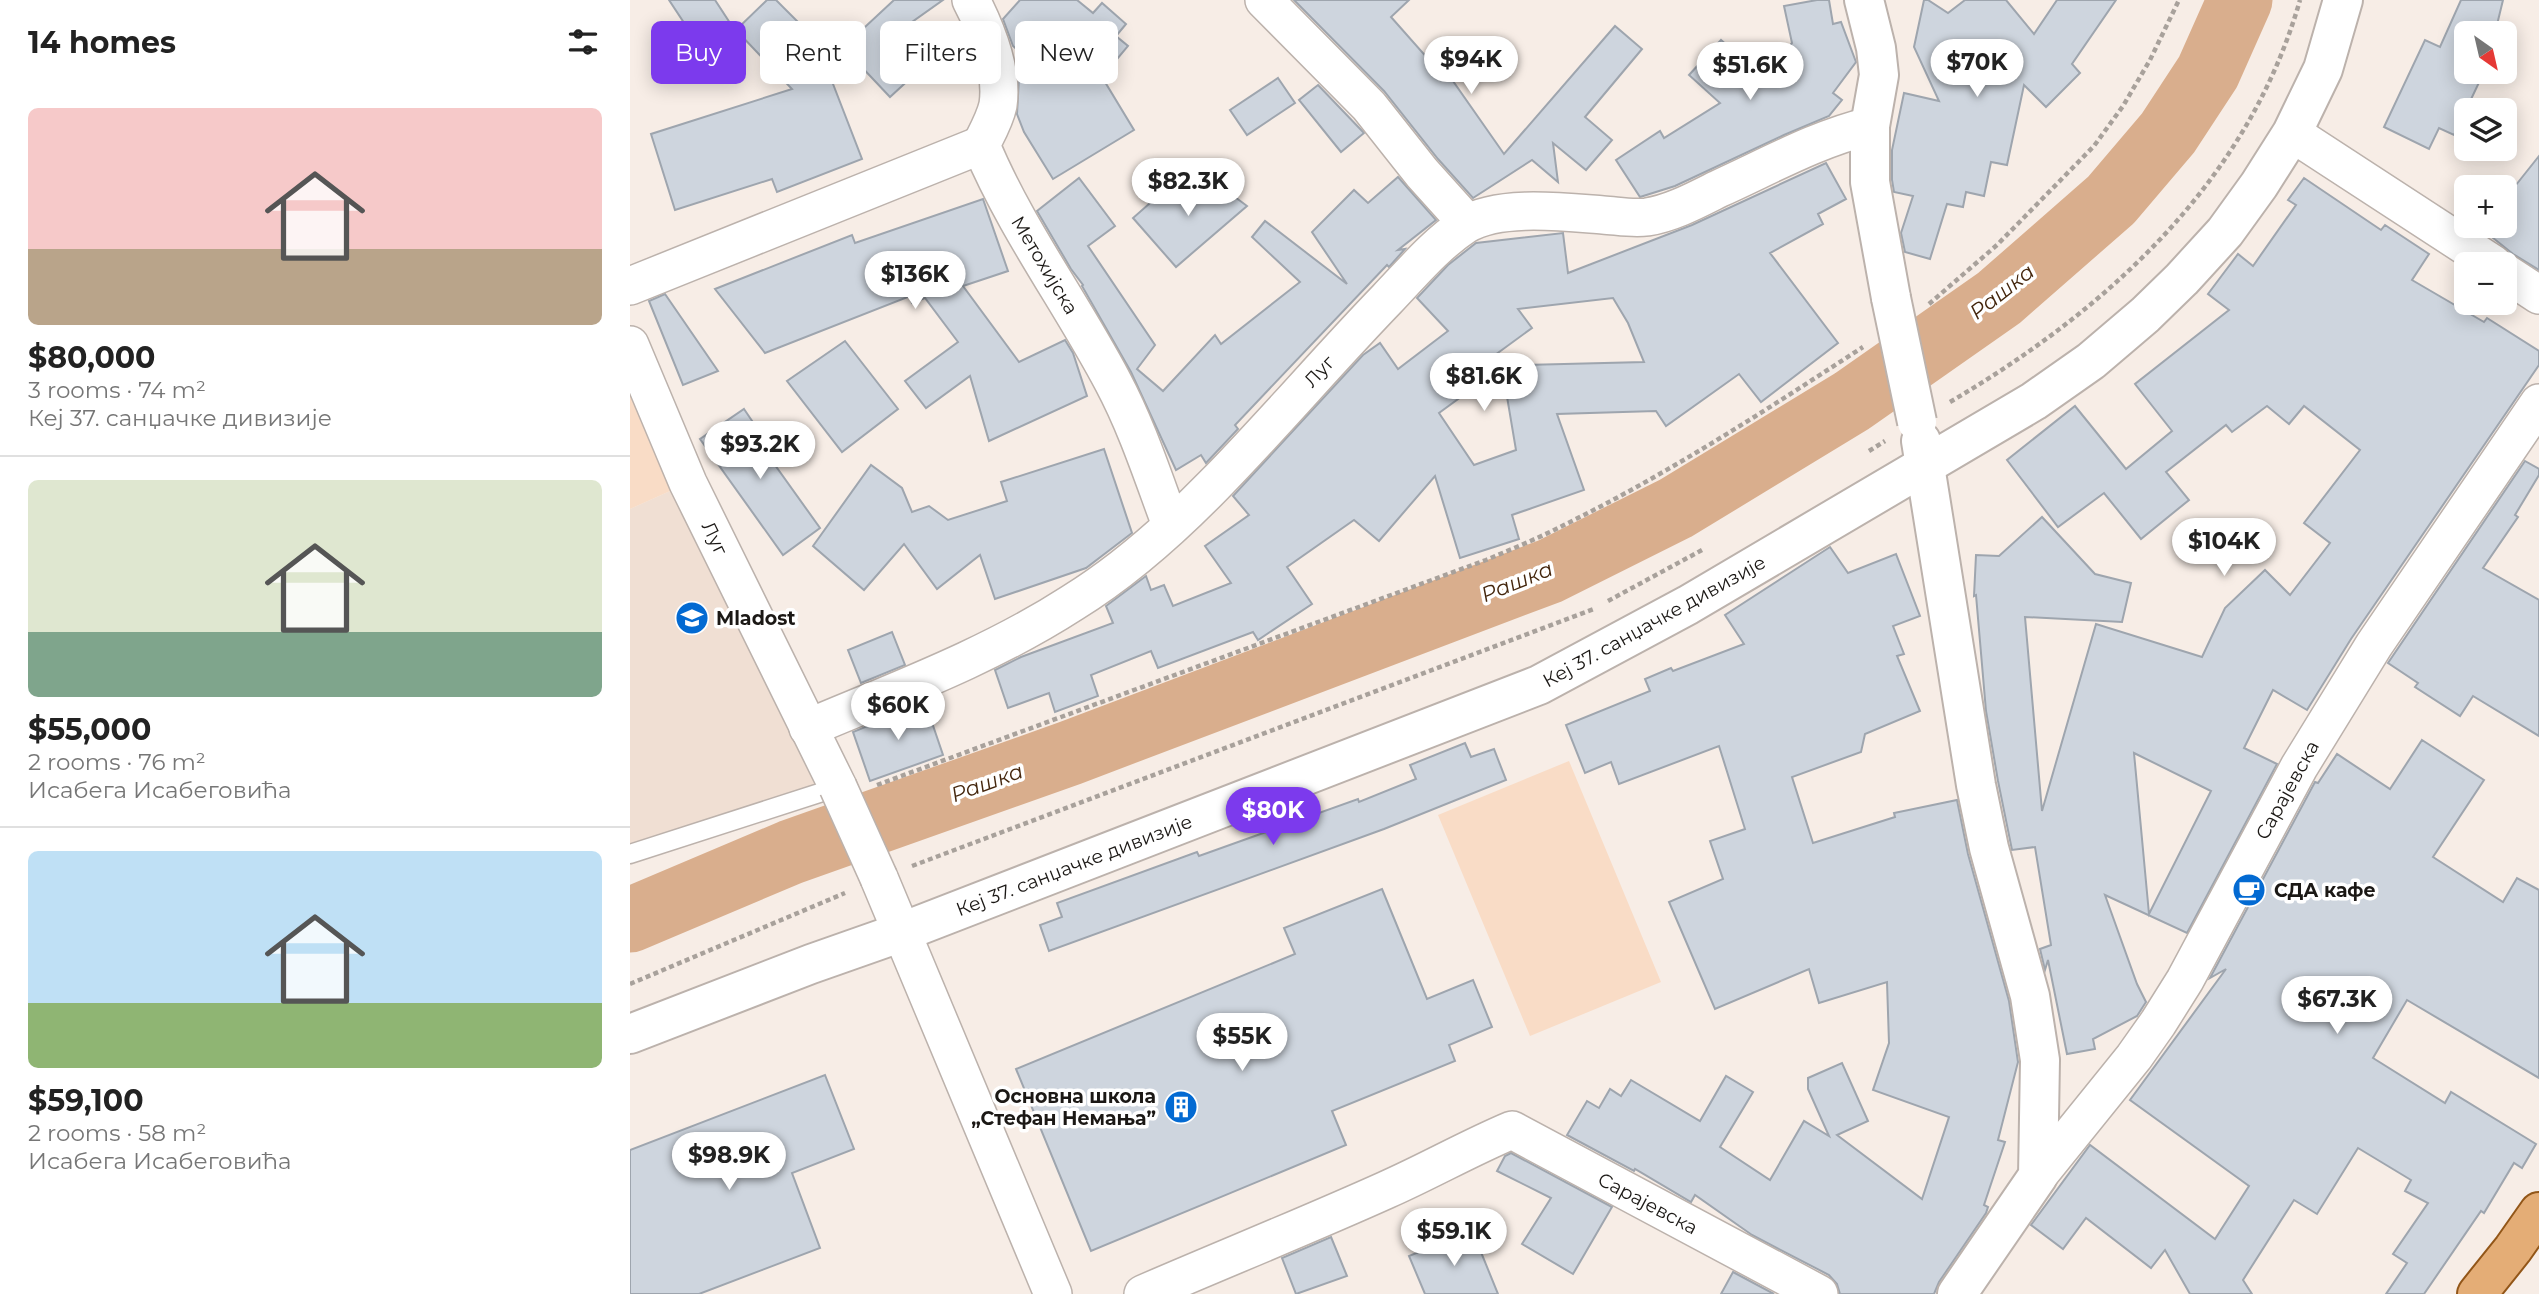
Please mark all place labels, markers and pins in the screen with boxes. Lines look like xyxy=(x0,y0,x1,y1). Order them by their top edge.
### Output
pin: $94K xyxy=(1430,36,1512,96)
pin: $70K xyxy=(1936,40,2018,99)
pin: $51.6K xyxy=(1693,42,1807,102)
pin: $82.3K xyxy=(1131,158,1245,218)
pin: $136K xyxy=(866,252,964,311)
pin: $81.6K xyxy=(1427,354,1541,413)
pin: $93.2K xyxy=(703,421,817,481)
pin: $104K xyxy=(2175,518,2273,578)
school or university icon: Mladost xyxy=(673,599,711,637)
place label: Mladost xyxy=(716,607,796,630)
pin: $60K xyxy=(857,682,939,742)
pin: $80K xyxy=(1232,788,1314,847)
cafe icon: СДА кафе xyxy=(2230,871,2268,909)
place label: СДА кафе xyxy=(2274,879,2376,902)
pin: $67.3K xyxy=(2280,976,2394,1036)
pin: $55K xyxy=(1201,1014,1283,1073)
place label: Основна школа „Стефан Немања” xyxy=(971,1085,1156,1130)
building icon: Основна школа „Стефан Немања” xyxy=(1162,1088,1200,1126)
pin: $98.9K xyxy=(672,1132,786,1192)
pin: $59.1K xyxy=(1397,1208,1511,1268)

